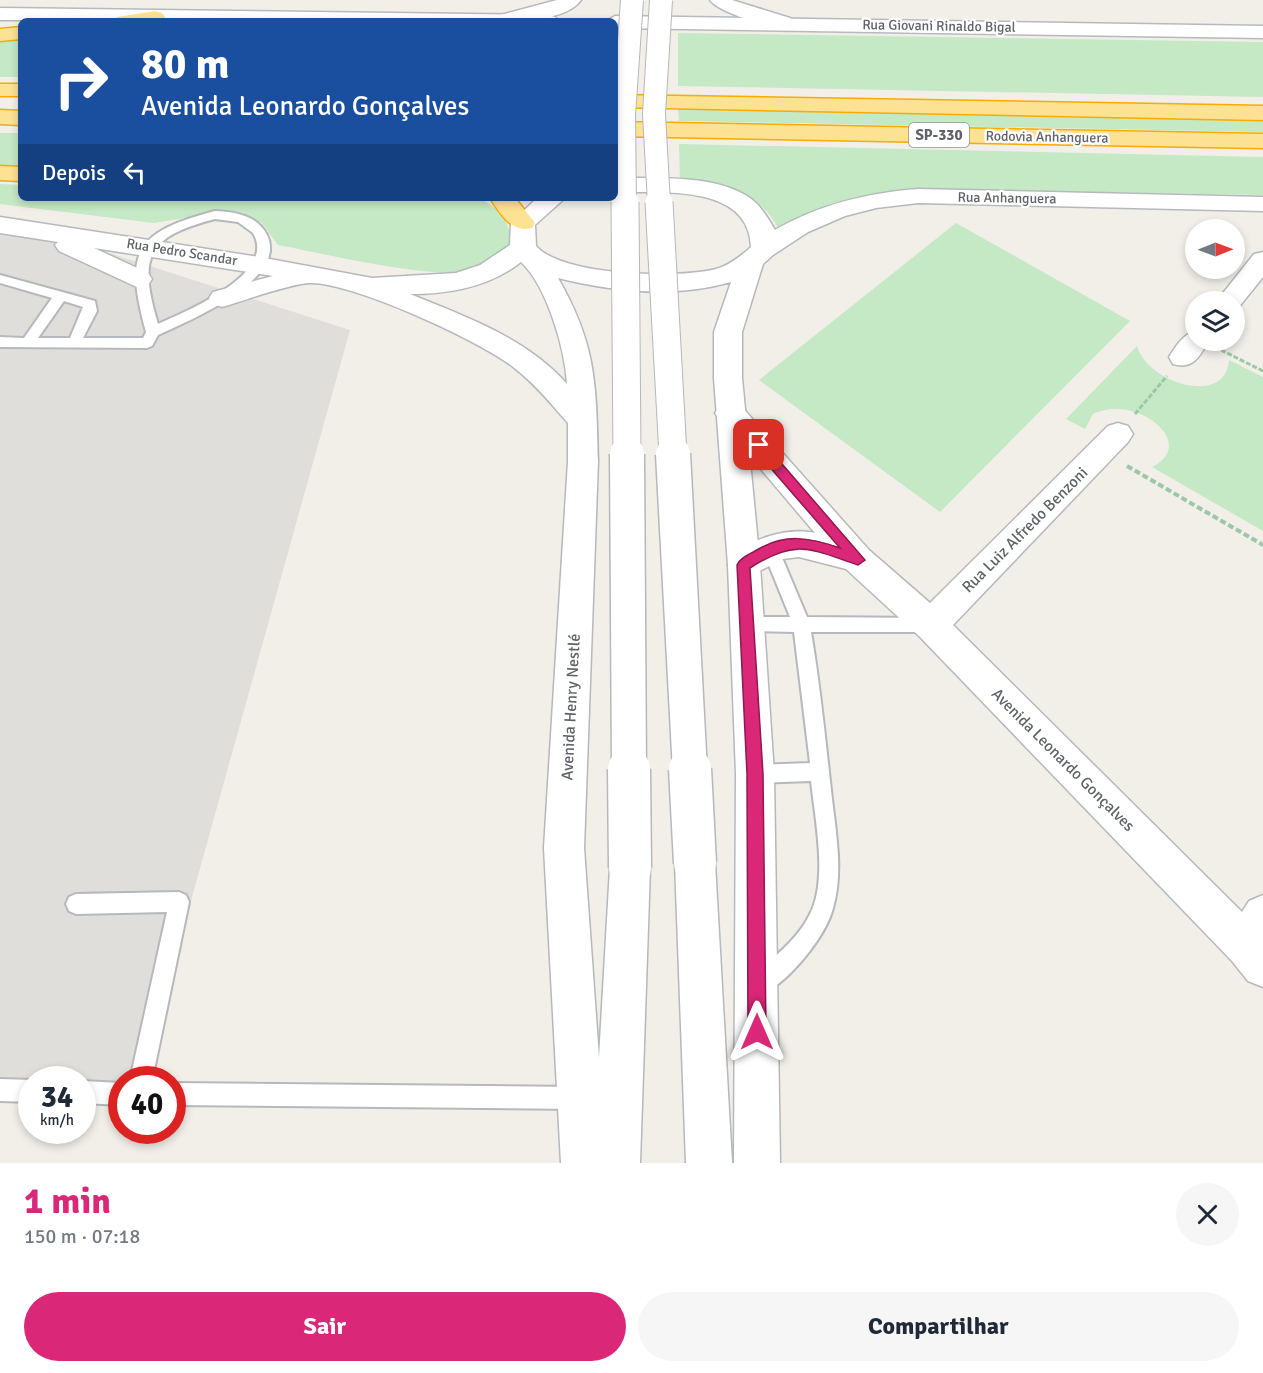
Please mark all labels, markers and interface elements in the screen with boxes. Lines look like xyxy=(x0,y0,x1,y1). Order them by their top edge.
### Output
street label: Rua Giovani Rinaldo Bigal xyxy=(862,16,1016,36)
text: 80 m xyxy=(141,39,230,90)
icon: right xyxy=(42,42,120,120)
text: Avenida Leonardo Gonçalves xyxy=(141,90,469,123)
road number: SP-330 xyxy=(909,123,969,147)
street label: Rodovia Anhanguera xyxy=(985,127,1109,147)
icon: left xyxy=(118,156,151,189)
text: Depois xyxy=(42,159,106,186)
street label: Rua Anhanguera xyxy=(958,189,1056,207)
north arrow xyxy=(1185,219,1245,279)
map controls xyxy=(1185,219,1245,351)
street label: Rua Pedro Scandar xyxy=(125,235,239,269)
button: layers xyxy=(1185,291,1245,351)
pin xyxy=(733,419,784,470)
icon: arrive xyxy=(742,428,775,461)
street label: Rua Luiz Alfredo Benzoni xyxy=(958,463,1092,597)
street label: Avenida Henry Nestlé xyxy=(557,633,585,781)
street label: Avenida Leonardo Gonçalves xyxy=(987,684,1139,836)
position arrow xyxy=(725,1000,789,1064)
speed limit sign: 40 xyxy=(108,1066,186,1144)
text: 34 xyxy=(41,1079,73,1116)
text: km/h xyxy=(40,1111,74,1129)
text: 1 min xyxy=(24,1179,111,1224)
button: close xyxy=(1176,1183,1239,1246)
text: 150 m · 07:18 xyxy=(24,1224,140,1249)
button: Sair xyxy=(24,1292,626,1361)
button: Compartilhar xyxy=(638,1292,1239,1361)

